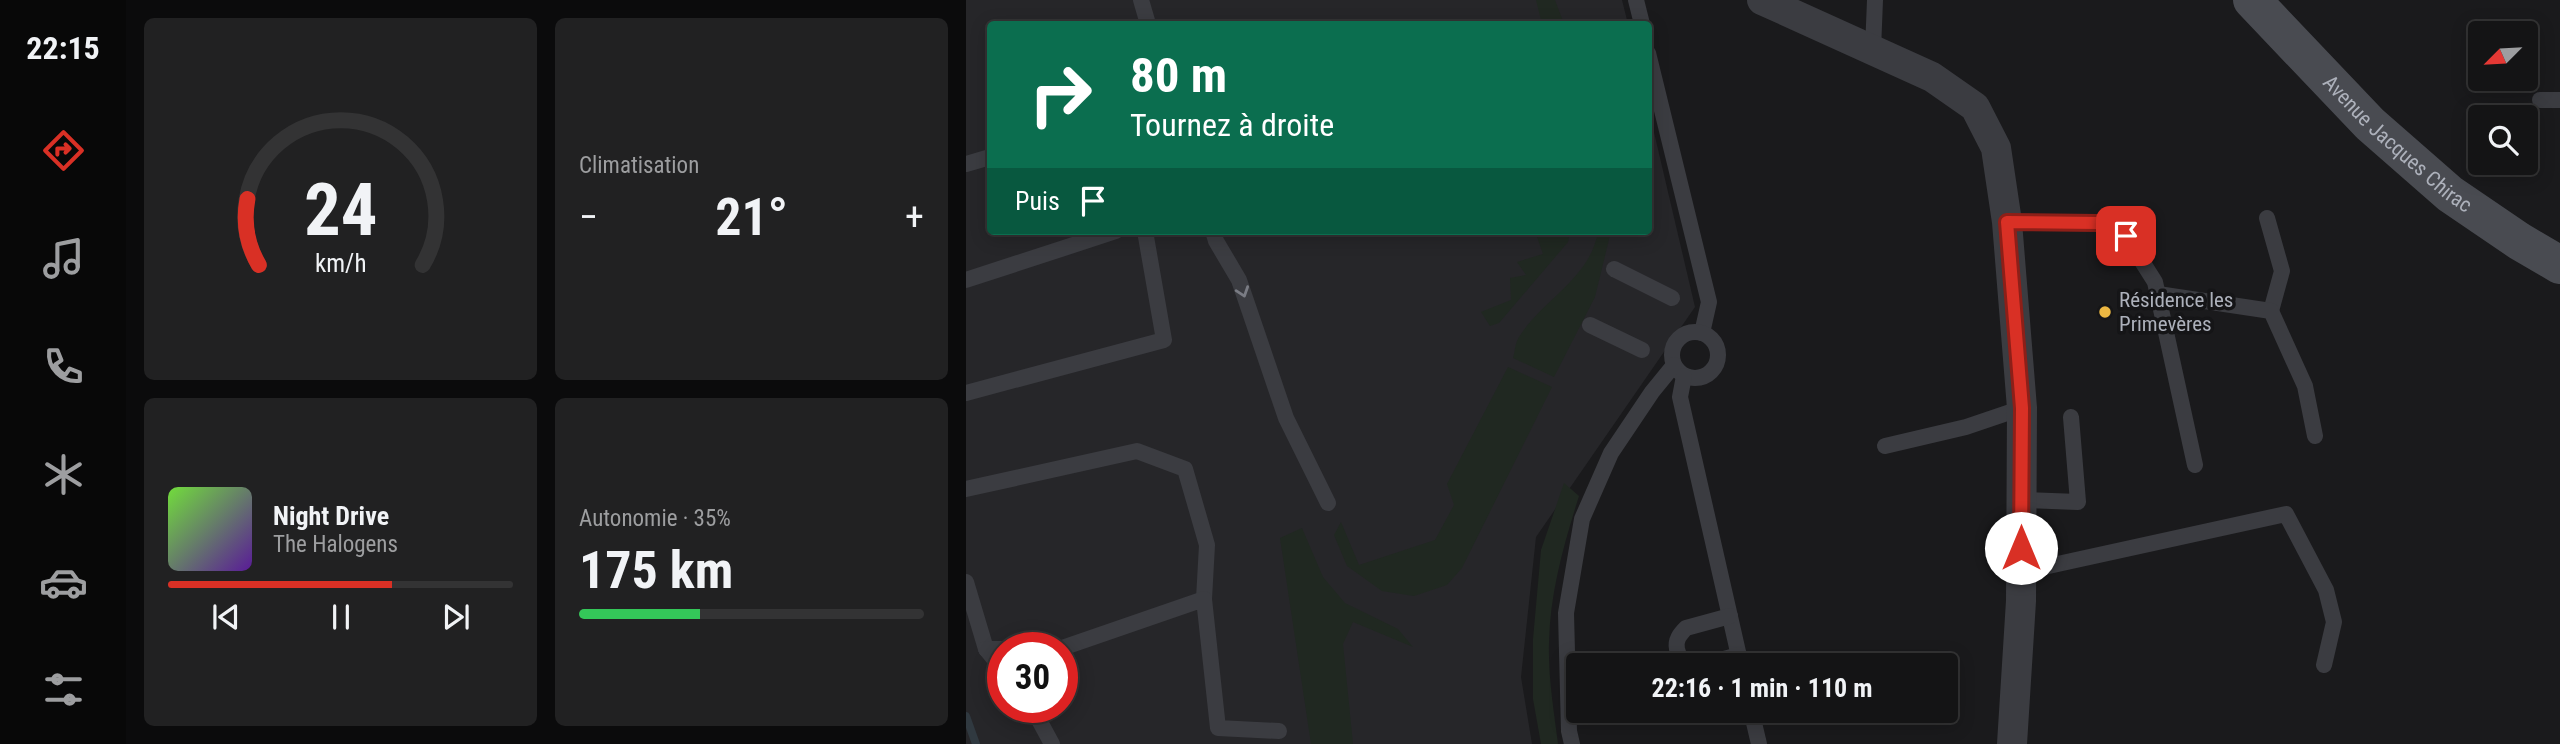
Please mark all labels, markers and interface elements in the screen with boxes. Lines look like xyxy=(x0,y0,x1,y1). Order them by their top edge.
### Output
north arrow xyxy=(2468,21,2538,91)
map controls xyxy=(2468,21,2538,175)
text: 22:15 xyxy=(26,29,100,67)
text: 80 m xyxy=(1130,47,1227,104)
icon: right xyxy=(1015,49,1106,140)
street label: Avenue Jacques Chirac xyxy=(2318,70,2477,217)
button: search xyxy=(2468,105,2538,175)
text: Tournez à droite xyxy=(1130,106,1334,144)
icon: directions xyxy=(39,126,88,175)
text: Climatisation xyxy=(579,152,699,179)
text: 24 xyxy=(304,167,377,253)
icon: arrive xyxy=(1074,182,1112,220)
text: Puis xyxy=(1015,186,1060,216)
text: 21° xyxy=(715,187,788,248)
text: − xyxy=(579,195,598,239)
text: + xyxy=(905,195,924,239)
pin xyxy=(2096,206,2156,266)
icon: arrive xyxy=(2107,217,2145,255)
icon: music xyxy=(39,234,88,283)
text: km/h xyxy=(315,249,366,278)
one-way arrow xyxy=(1235,285,1249,298)
place label: Résidence les Primevères xyxy=(2119,288,2233,336)
marker: Résidence les Primevères xyxy=(2097,304,2113,320)
icon: phone xyxy=(39,342,88,391)
icon: climate xyxy=(39,450,88,499)
text: Night Drive xyxy=(273,501,389,531)
text: Autonomie · 35% xyxy=(579,505,731,532)
position arrow xyxy=(1984,511,2058,585)
text: The Halogens xyxy=(273,531,398,558)
text: 175 km xyxy=(579,540,733,601)
icon: car xyxy=(39,558,88,607)
icon: previous xyxy=(207,598,245,636)
icon: pause xyxy=(322,598,360,636)
icon: next xyxy=(437,598,475,636)
speed limit sign: 30 xyxy=(987,632,1078,723)
icon: filters xyxy=(39,665,88,714)
text: 22:16 · 1 min · 110 m xyxy=(1652,673,1872,703)

